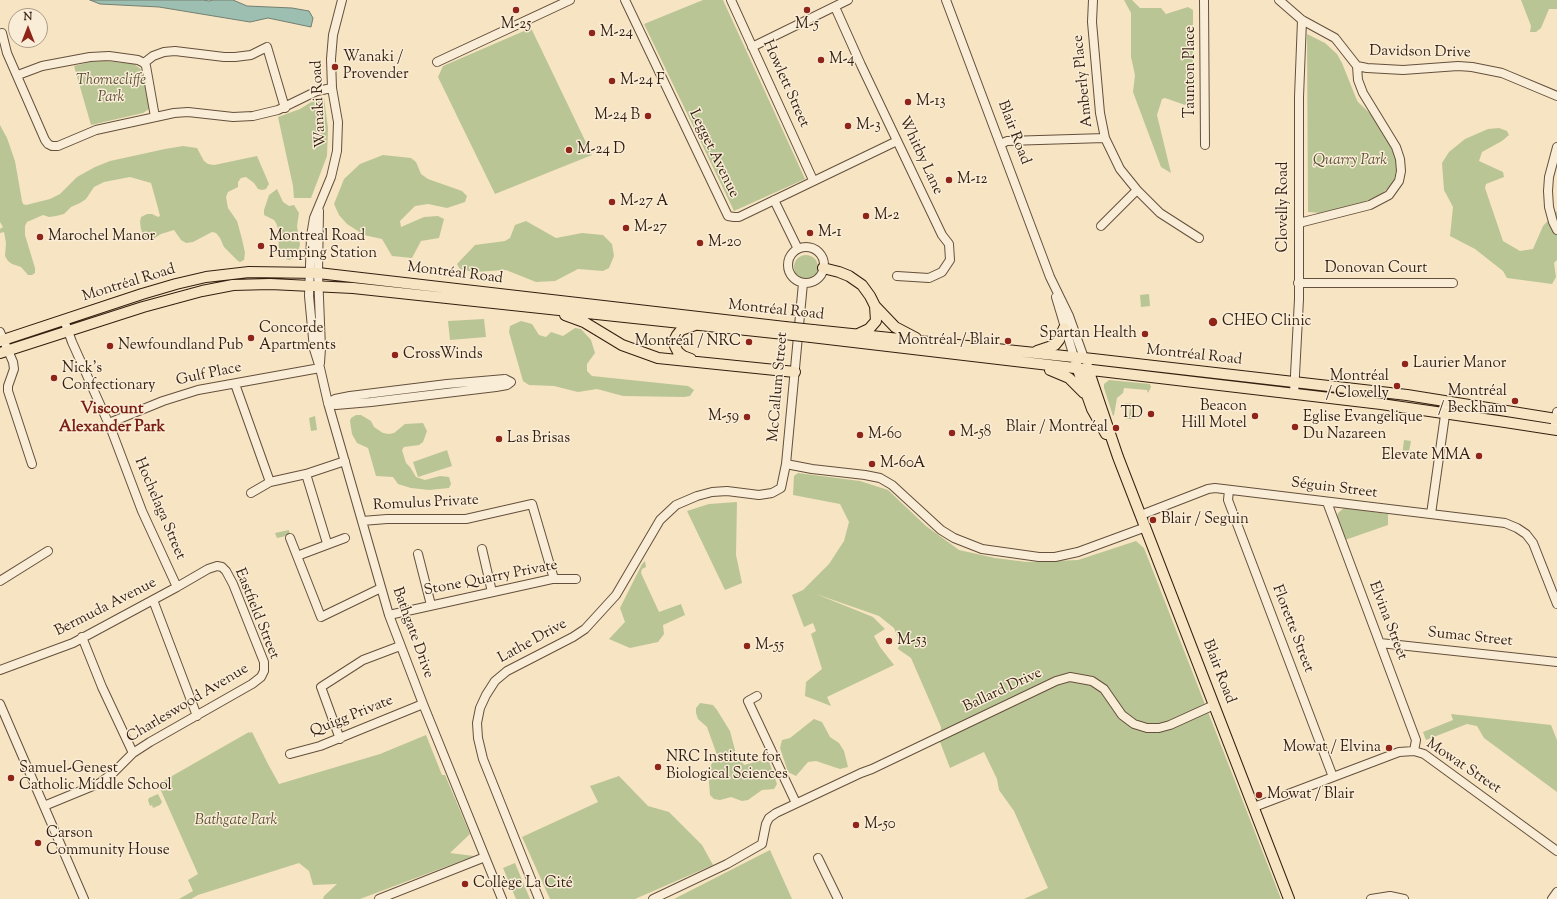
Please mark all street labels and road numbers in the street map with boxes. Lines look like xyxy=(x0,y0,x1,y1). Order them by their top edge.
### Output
street label: Taunton Place xyxy=(1182,26,1200,118)
street label: Amberly Place xyxy=(1070,34,1098,128)
street label: Howlett Street xyxy=(758,37,812,131)
street label: Davidson Drive xyxy=(1369,43,1471,63)
street label: Wanaki Road xyxy=(309,60,331,148)
street label: Blair Road xyxy=(993,98,1033,168)
street label: Legget Avenue xyxy=(684,107,742,201)
street label: Whitby Lane xyxy=(894,114,946,198)
street label: Clovelly Road xyxy=(1275,162,1293,252)
street label: Montréal Road xyxy=(406,259,504,289)
street label: Donovan Court xyxy=(1325,260,1427,278)
street label: Montréal Road xyxy=(80,261,178,307)
street label: Montréal Road xyxy=(727,297,825,325)
street label: McCallum Street xyxy=(765,331,793,443)
street label: Montréal Road xyxy=(1145,342,1243,370)
street label: Gulf Place xyxy=(175,359,243,391)
street label: Hochelaga Street xyxy=(129,455,189,563)
street label: Séguin Street xyxy=(1290,475,1378,503)
street label: Romulus Private xyxy=(373,492,479,516)
street label: Stone Quarry Private xyxy=(423,557,559,601)
street label: Eastfield Street xyxy=(230,566,282,662)
street label: Bermuda Avenue xyxy=(52,575,160,641)
street label: Elvina Street xyxy=(1364,579,1410,663)
street label: Florette Street xyxy=(1267,583,1317,675)
street label: Bathgate Drive xyxy=(387,585,437,681)
street label: Lathe Drive xyxy=(495,616,571,668)
street label: Sumac Street xyxy=(1427,625,1513,651)
street label: Blair Road xyxy=(1198,637,1238,707)
street label: Charleswood Avenue xyxy=(124,660,252,748)
street label: Ballard Drive xyxy=(961,665,1045,717)
street label: Quigg Private xyxy=(308,692,396,742)
street label: Mowat Street xyxy=(1422,735,1504,799)

